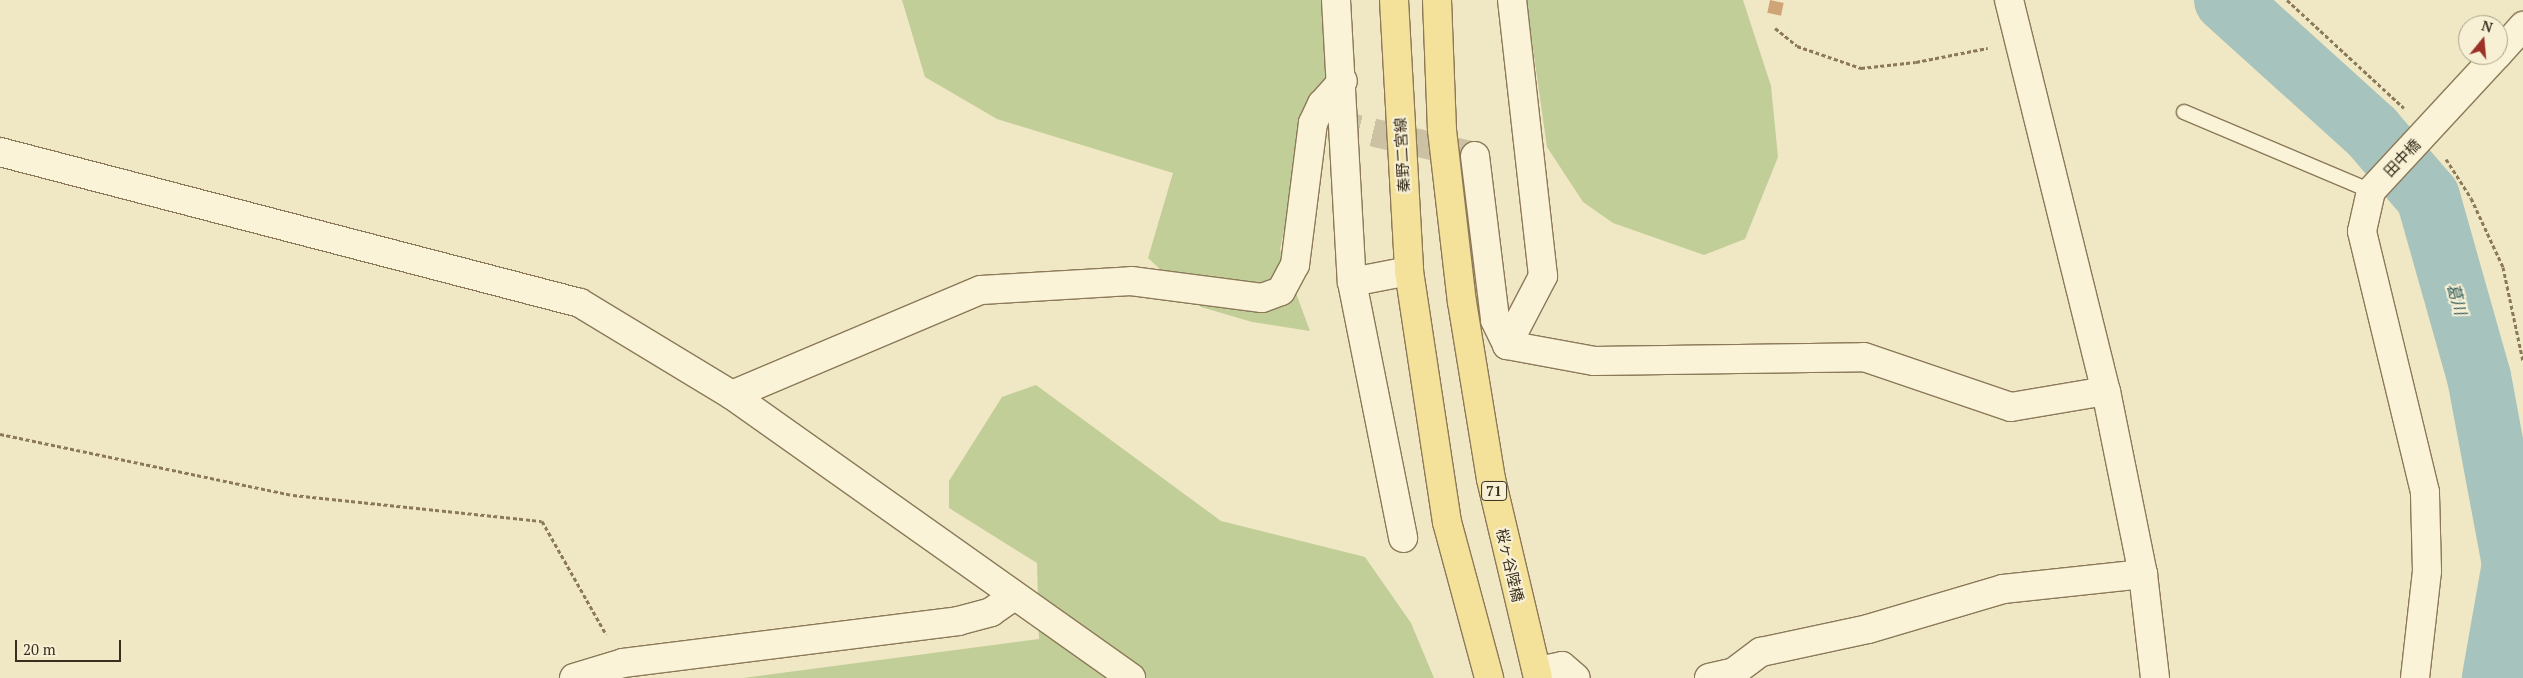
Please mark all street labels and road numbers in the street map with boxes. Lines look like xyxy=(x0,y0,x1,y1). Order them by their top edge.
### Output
street label: 秦野二宮線 xyxy=(1391,117,1413,193)
street label: 田中橋 xyxy=(2380,136,2424,180)
road number: 71 xyxy=(1480,480,1508,502)
street label: 桜ヶ谷陸橋 xyxy=(1493,526,1527,604)

